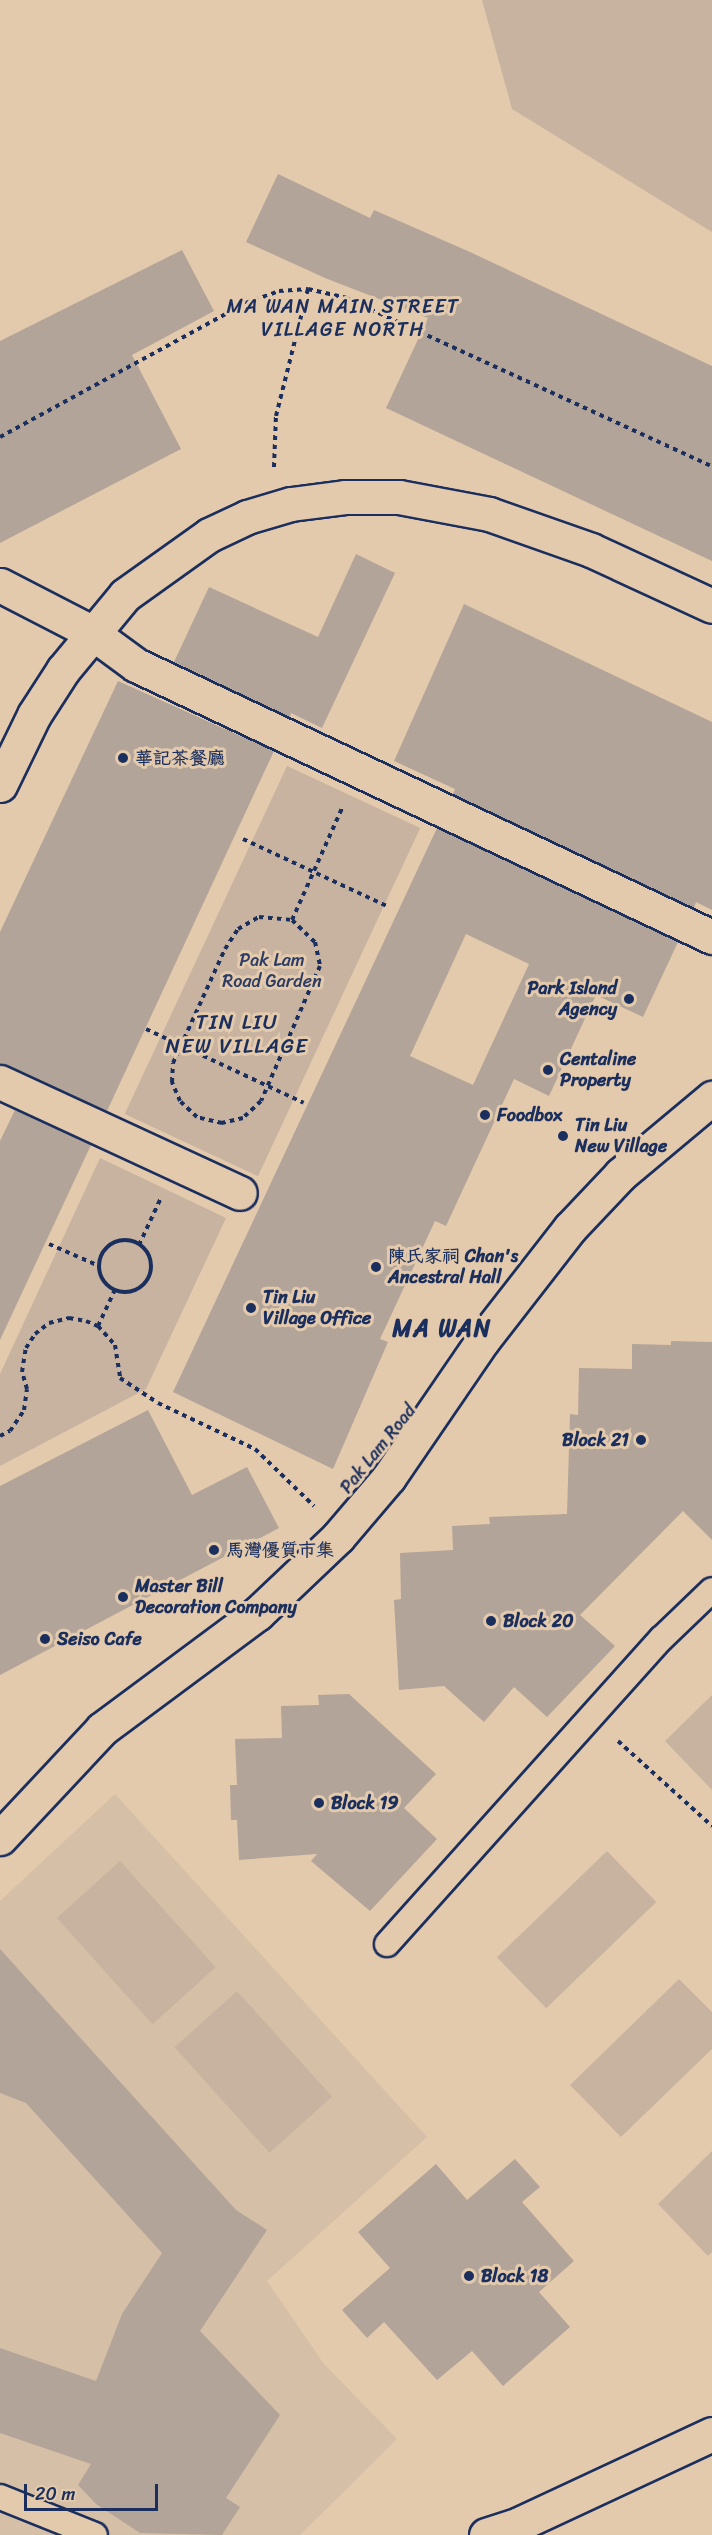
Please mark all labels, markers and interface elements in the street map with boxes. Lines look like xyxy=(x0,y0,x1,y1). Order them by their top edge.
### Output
district label: MA WAN MAIN STREET VILLAGE NORTH xyxy=(227,295,459,342)
place label: 華記茶餐廳 xyxy=(135,747,225,769)
marker: 華記茶餐廳 xyxy=(116,751,130,765)
park label: Pak Lam Road Garden xyxy=(222,950,322,992)
place label: Park Island Agency xyxy=(527,978,617,1020)
marker: Park Island Agency xyxy=(622,992,636,1006)
district label: TIN LIU NEW VILLAGE xyxy=(165,1009,309,1059)
place label: Centaline Property xyxy=(560,1049,636,1092)
marker: Centaline Property xyxy=(541,1063,555,1077)
place label: Foodbox xyxy=(497,1104,562,1126)
marker: Foodbox xyxy=(478,1108,492,1122)
place label: Tin Liu New Village xyxy=(575,1115,667,1158)
marker: Tin Liu New Village xyxy=(556,1129,570,1143)
place label: 陳氏家祠 Chan's Ancestral Hall xyxy=(388,1246,518,1288)
marker: 陳氏家祠 Chan's Ancestral Hall xyxy=(369,1260,383,1274)
place label: Tin Liu Village Office xyxy=(263,1287,371,1330)
marker: Tin Liu Village Office xyxy=(244,1301,258,1315)
district label: MA WAN xyxy=(392,1315,492,1343)
street label: Pak Lam Road xyxy=(335,1400,421,1498)
place label: Block 21 xyxy=(562,1429,629,1451)
marker: Block 21 xyxy=(634,1433,648,1447)
place label: 馬灣優質市集 xyxy=(226,1539,334,1561)
marker: 馬灣優質市集 xyxy=(207,1543,221,1557)
place label: Master Bill Decoration Company xyxy=(135,1576,297,1618)
marker: Master Bill Decoration Company xyxy=(116,1590,130,1604)
place label: Block 20 xyxy=(503,1610,574,1632)
marker: Block 20 xyxy=(484,1614,498,1628)
place label: Seiso Cafe xyxy=(57,1628,142,1650)
marker: Seiso Cafe xyxy=(38,1632,52,1646)
place label: Block 19 xyxy=(331,1792,399,1814)
marker: Block 19 xyxy=(312,1796,326,1810)
place label: Block 18 xyxy=(481,2265,548,2287)
marker: Block 18 xyxy=(462,2269,476,2283)
scale bar xyxy=(27,2472,160,2510)
text: 20 m xyxy=(35,2478,75,2510)

